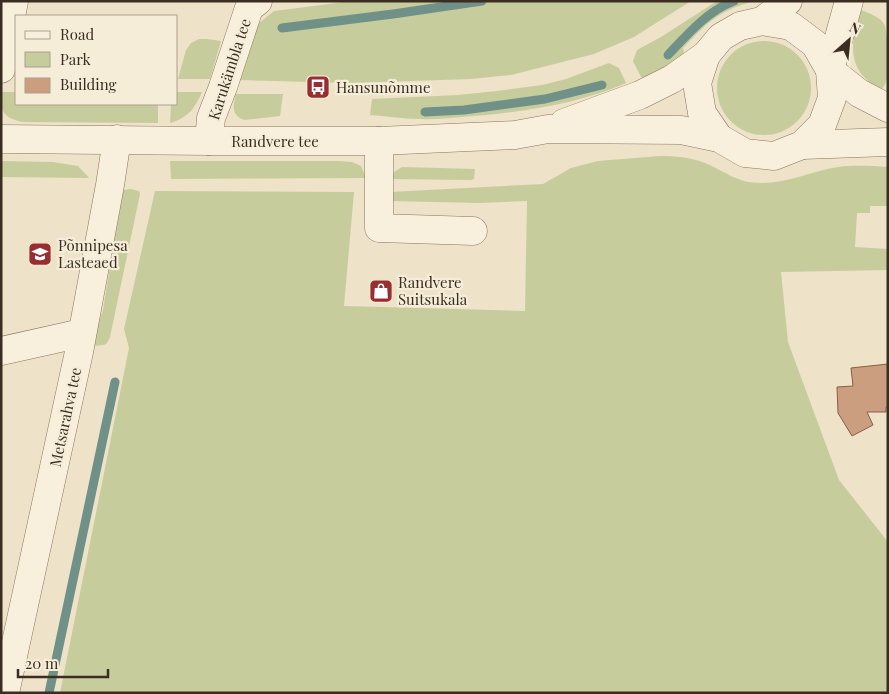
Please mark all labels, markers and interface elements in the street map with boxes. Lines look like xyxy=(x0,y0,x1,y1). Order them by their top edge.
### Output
legend xyxy=(15,15,178,105)
north arrow xyxy=(824,15,874,65)
street label: Karukämbla tee xyxy=(203,16,255,122)
text: N xyxy=(846,17,864,39)
text: Road xyxy=(60,24,94,44)
text: Park xyxy=(60,49,92,69)
text: Building xyxy=(60,74,117,94)
bus stop icon: Hansunõmme xyxy=(305,74,331,100)
place label: Hansunõmme xyxy=(336,77,431,97)
street label: Randvere tee xyxy=(231,131,319,151)
place label: Põnnipesa Lasteaed xyxy=(58,235,128,272)
school or university icon: Põnnipesa Lasteaed xyxy=(27,241,53,267)
place label: Randvere Suitsukala xyxy=(398,272,468,309)
shop icon: Randvere Suitsukala xyxy=(368,278,394,304)
street label: Metsarahva tee xyxy=(45,365,85,469)
scale bar xyxy=(18,646,108,678)
text: 20 m xyxy=(25,653,59,673)

